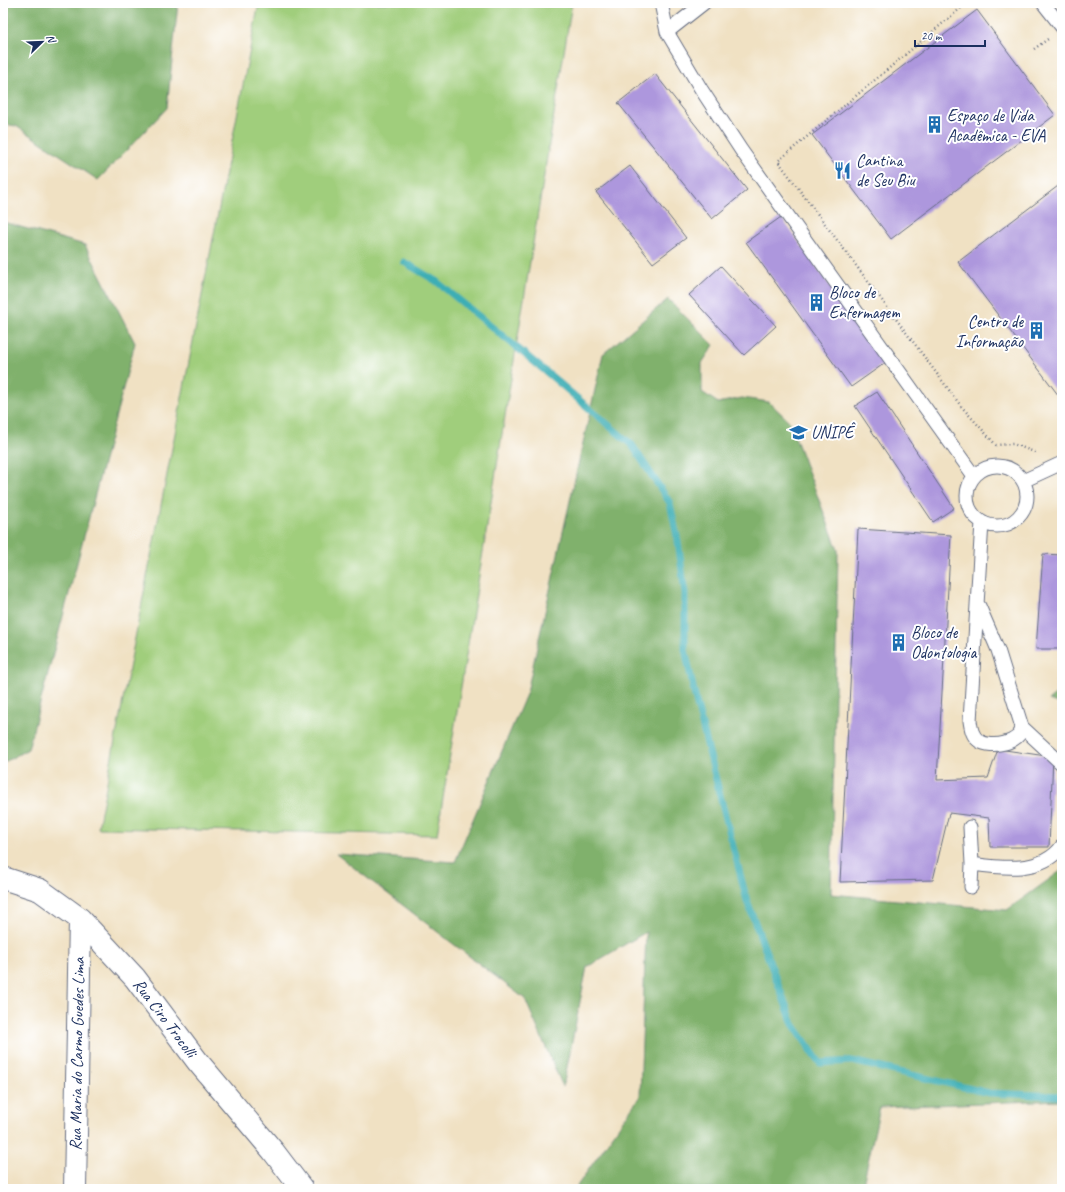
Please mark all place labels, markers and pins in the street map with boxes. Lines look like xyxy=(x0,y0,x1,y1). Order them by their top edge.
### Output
place label: Espaço de Vida Acadêmica - EVA xyxy=(947,105,1046,146)
building icon: Espaço de Vida Acadêmica - EVA xyxy=(924,115,944,135)
place label: Cantina de Seu Biu xyxy=(856,150,916,191)
restaurant icon: Cantina de Seu Biu xyxy=(833,160,853,180)
place label: Bloco de Enfermagem xyxy=(829,282,900,323)
building icon: Bloco de Enfermagem xyxy=(806,292,826,312)
place label: Centro de Informação xyxy=(956,311,1024,352)
building icon: Centro de Informação xyxy=(1026,321,1046,341)
school or university icon: UNIPÊ xyxy=(788,422,808,442)
place label: UNIPÊ xyxy=(811,422,856,443)
place label: Bloco de Odontologia xyxy=(911,622,977,663)
building icon: Bloco de Odontologia xyxy=(888,632,908,652)

